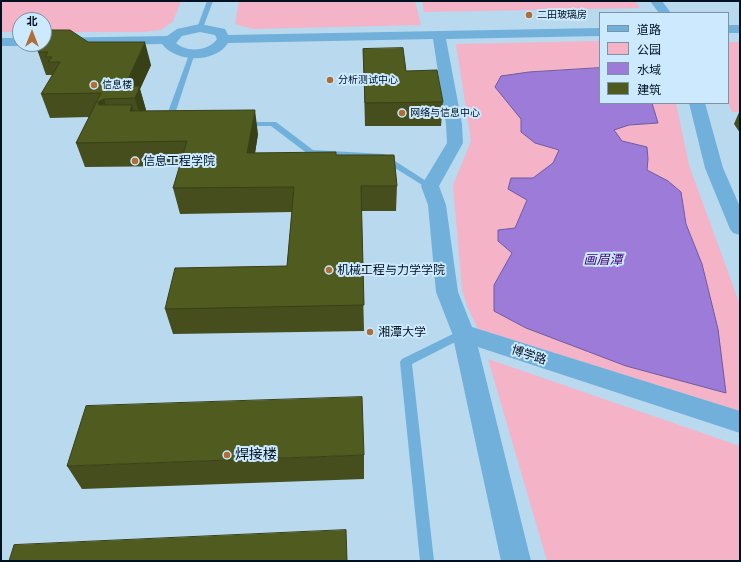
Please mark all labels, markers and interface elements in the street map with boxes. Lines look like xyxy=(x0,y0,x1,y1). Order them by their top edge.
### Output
place label: 二田玻璃房 xyxy=(537,9,587,21)
marker: 二田玻璃房 xyxy=(524,10,534,20)
north arrow xyxy=(12,12,52,52)
legend xyxy=(599,12,729,104)
text: 北 xyxy=(27,15,38,27)
text: 道路 xyxy=(637,23,661,37)
text: 公园 xyxy=(637,43,661,57)
text: 水域 xyxy=(637,63,661,77)
place label: 分析测试中心 xyxy=(338,74,398,86)
marker: 分析测试中心 xyxy=(325,75,335,85)
place label: 信息楼 xyxy=(102,79,132,91)
marker: 信息楼 xyxy=(89,80,99,90)
text: 建筑 xyxy=(637,83,661,97)
place label: 网络与信息中心 xyxy=(410,107,480,119)
marker: 网络与信息中心 xyxy=(397,108,407,118)
place label: 信息工程学院 xyxy=(143,154,215,168)
marker: 信息工程学院 xyxy=(130,156,140,166)
water label: 画眉潭 xyxy=(584,252,622,268)
place label: 机械工程与力学学院 xyxy=(337,263,445,277)
marker: 机械工程与力学学院 xyxy=(324,265,334,275)
place label: 湘潭大学 xyxy=(378,325,426,339)
marker: 湘潭大学 xyxy=(365,327,375,337)
street label: 博学路 xyxy=(510,343,548,367)
place label: 焊接楼 xyxy=(235,447,277,463)
marker: 焊接楼 xyxy=(222,450,232,460)

